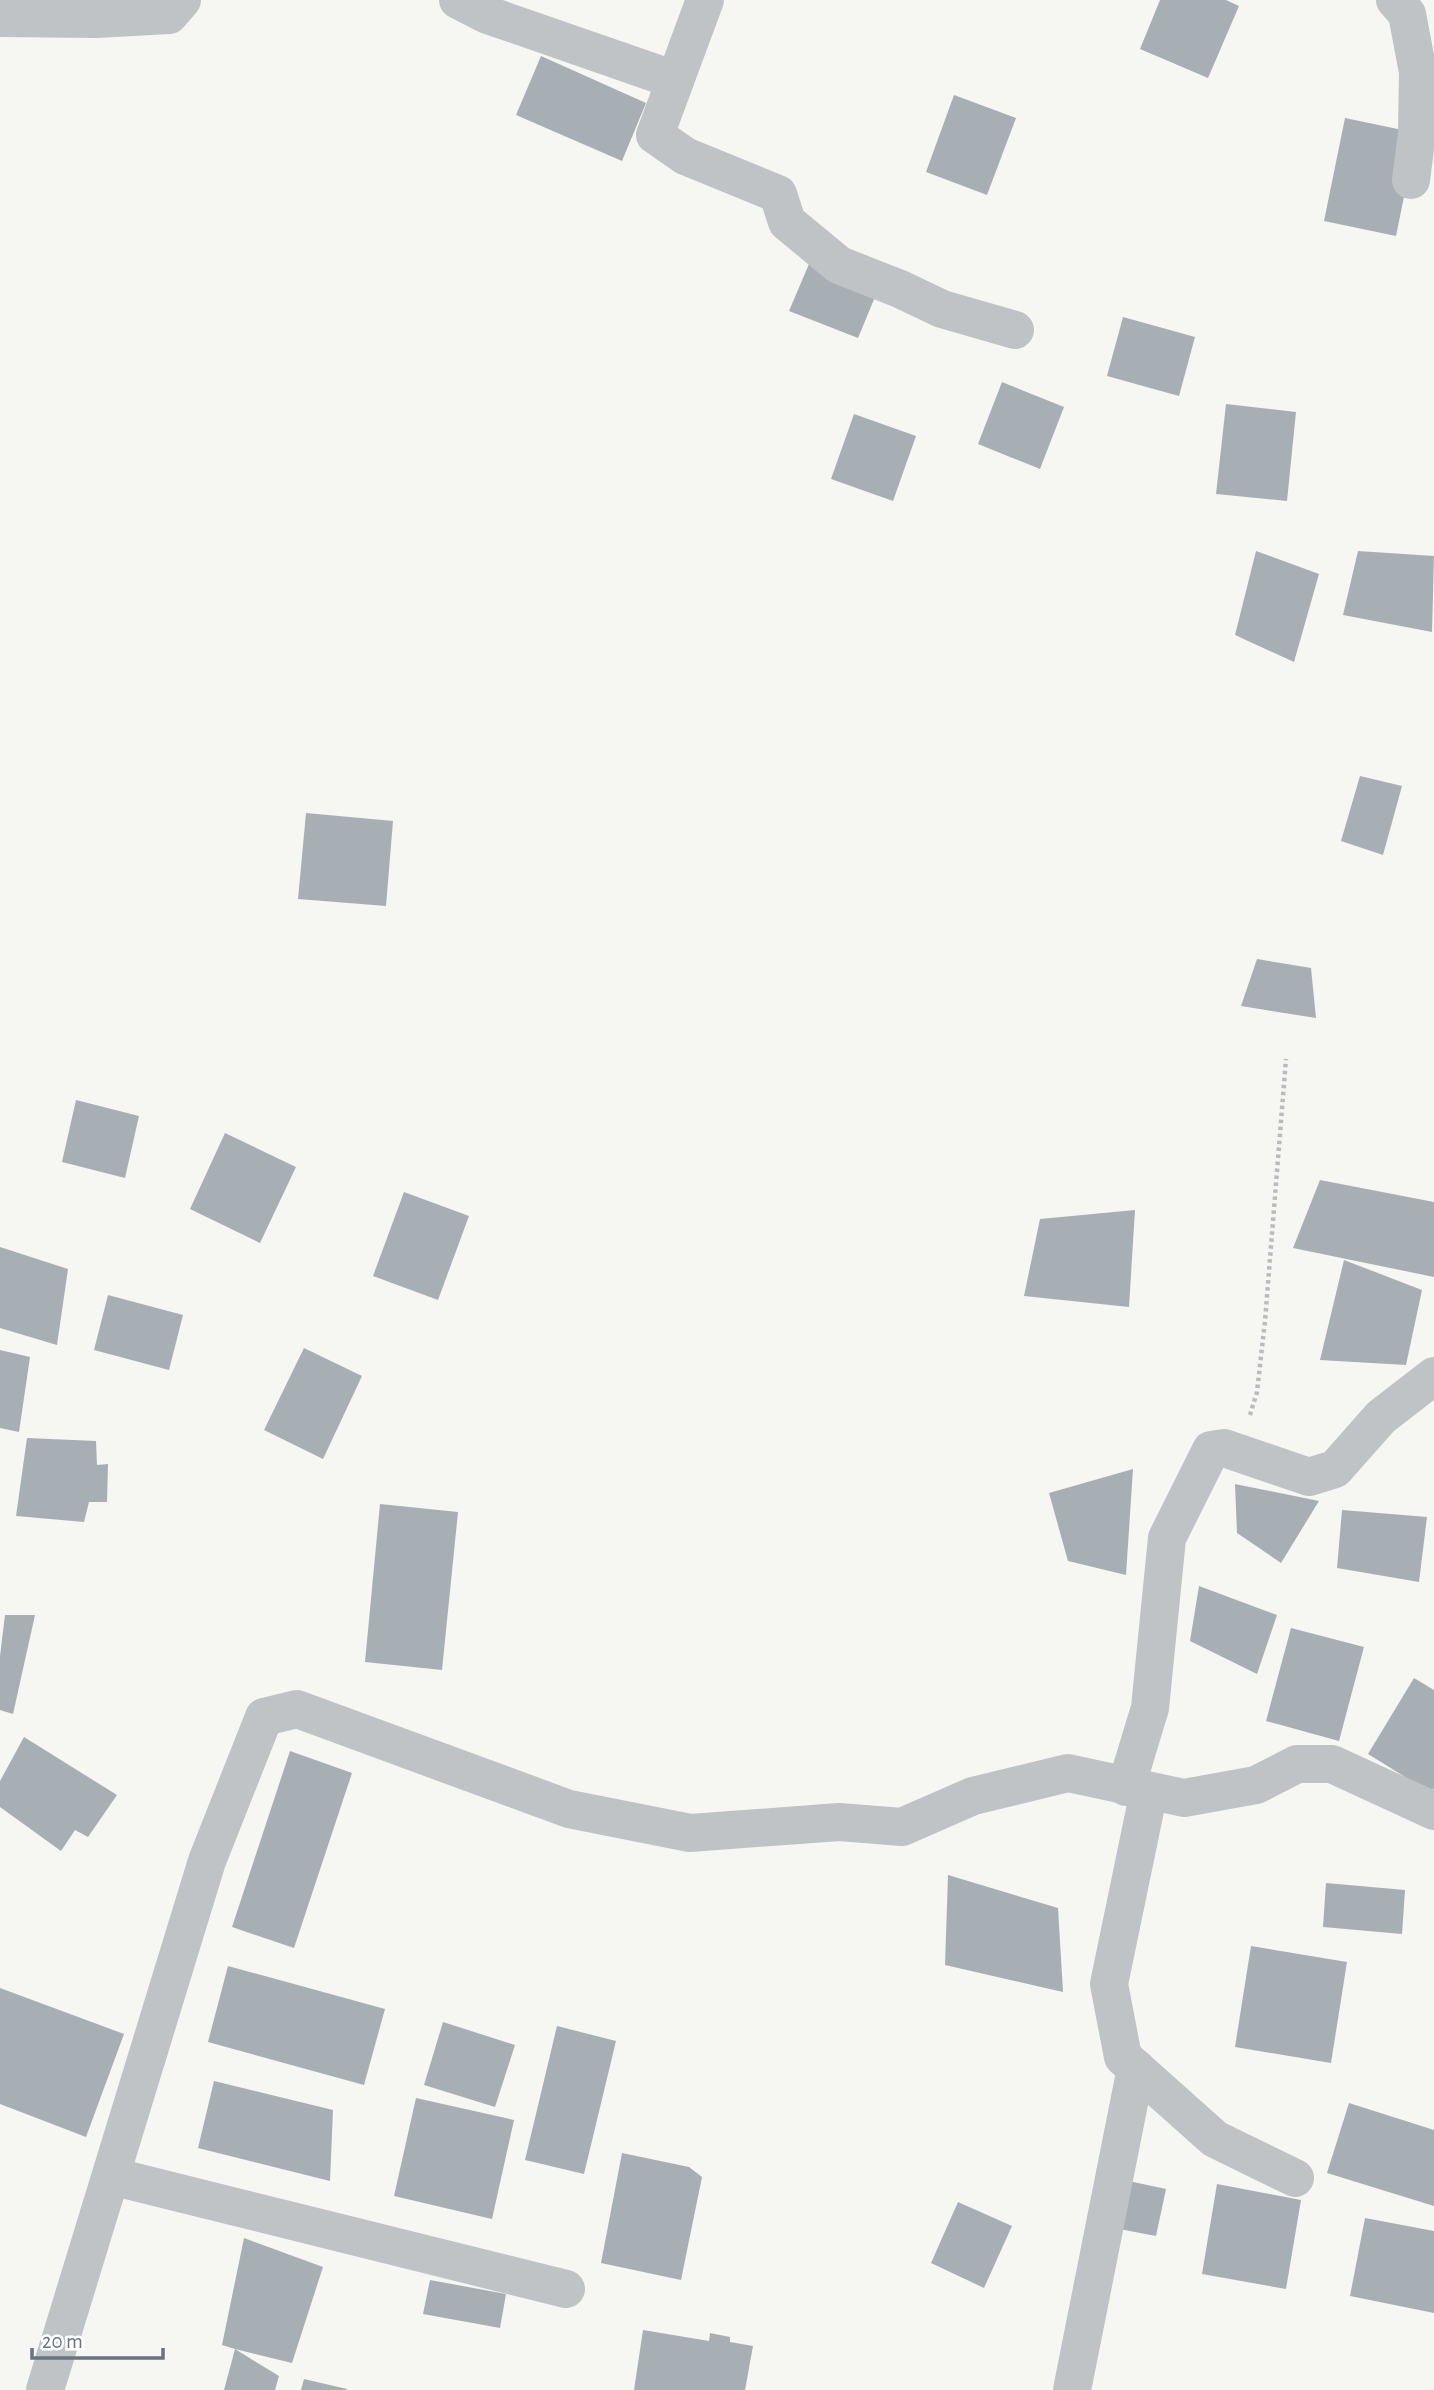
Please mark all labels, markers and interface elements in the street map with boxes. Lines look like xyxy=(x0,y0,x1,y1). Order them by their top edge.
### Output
scale bar xyxy=(32,2316,163,2360)
text: 20 m xyxy=(42,2331,83,2352)

